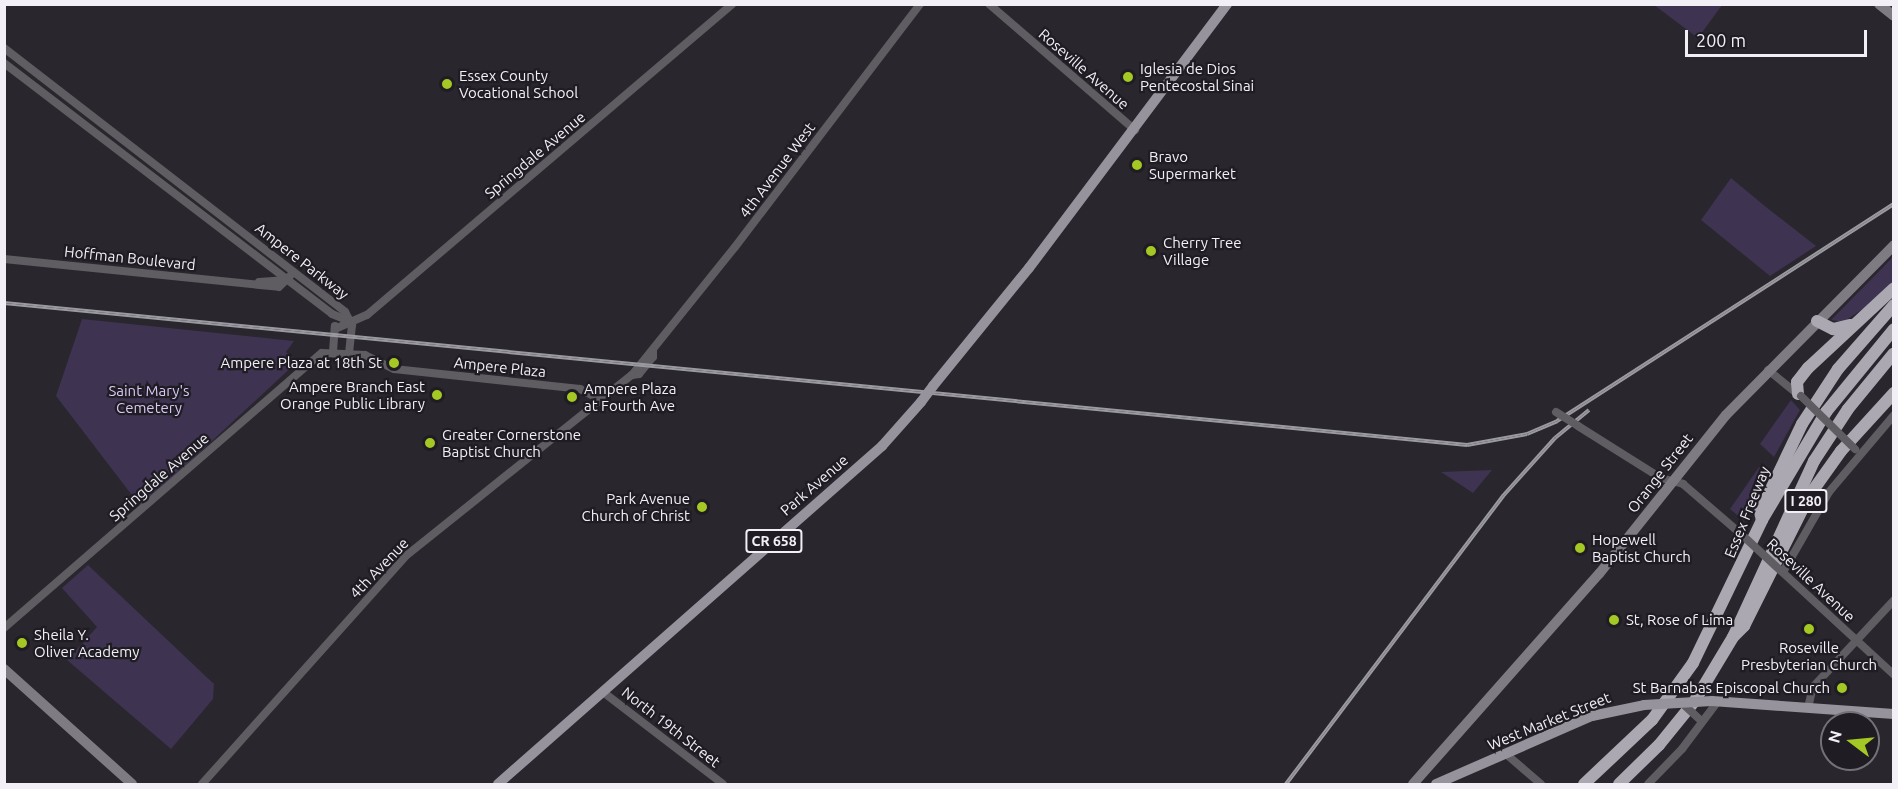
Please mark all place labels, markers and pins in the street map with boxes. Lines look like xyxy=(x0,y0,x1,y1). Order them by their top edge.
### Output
place label: Iglesia de Dios Pentecostal Sinai xyxy=(1140,59,1254,94)
place label: Essex County Vocational School xyxy=(459,66,578,101)
marker: Iglesia de Dios Pentecostal Sinai xyxy=(1121,70,1135,84)
marker: Essex County Vocational School xyxy=(440,77,454,91)
place label: Bravo Supermarket xyxy=(1149,147,1236,182)
marker: Bravo Supermarket xyxy=(1130,158,1144,172)
place label: Cherry Tree Village xyxy=(1163,233,1241,268)
marker: Cherry Tree Village xyxy=(1144,244,1158,258)
place label: Ampere Plaza at 18th St xyxy=(221,354,382,372)
marker: Ampere Plaza at 18th St xyxy=(387,356,401,370)
place label: Ampere Branch East Orange Public Library xyxy=(280,377,425,412)
place label: Ampere Plaza at Fourth Ave xyxy=(584,379,676,414)
marker: Ampere Branch East Orange Public Library xyxy=(430,388,444,402)
marker: Ampere Plaza at Fourth Ave xyxy=(565,390,579,404)
place label: Greater Cornerstone Baptist Church xyxy=(442,425,581,460)
marker: Greater Cornerstone Baptist Church xyxy=(423,436,437,450)
place label: Park Avenue Church of Christ xyxy=(582,489,690,524)
marker: Park Avenue Church of Christ xyxy=(695,500,709,514)
place label: Hopewell Baptist Church xyxy=(1592,530,1691,565)
marker: Hopewell Baptist Church xyxy=(1573,541,1587,555)
place label: St, Rose of Lima xyxy=(1626,611,1733,629)
marker: St, Rose of Lima xyxy=(1607,613,1621,627)
marker: Roseville Presbyterian Church xyxy=(1802,622,1816,636)
place label: Sheila Y. Oliver Academy xyxy=(34,625,139,660)
marker: Sheila Y. Oliver Academy xyxy=(15,636,29,650)
place label: Roseville Presbyterian Church xyxy=(1741,638,1877,673)
place label: St Barnabas Episcopal Church xyxy=(1633,679,1830,697)
marker: St Barnabas Episcopal Church xyxy=(1835,681,1849,695)

